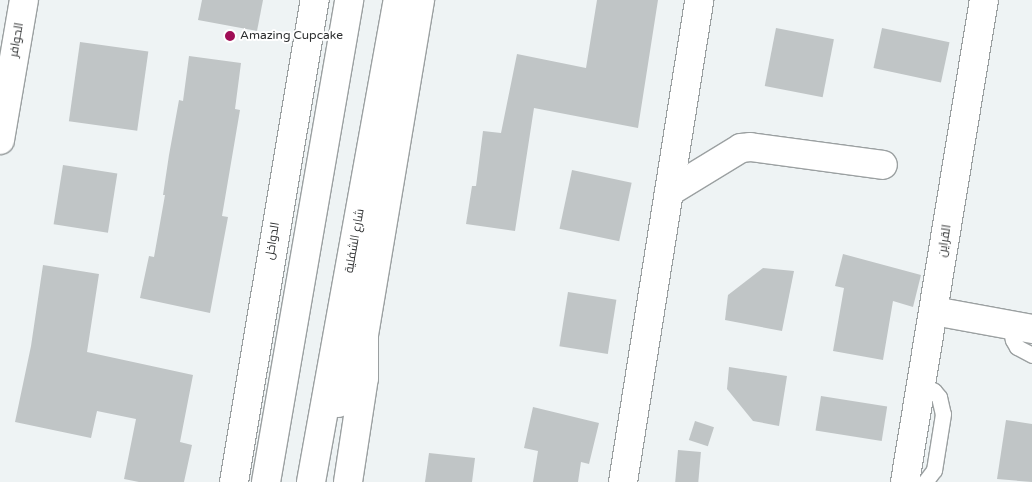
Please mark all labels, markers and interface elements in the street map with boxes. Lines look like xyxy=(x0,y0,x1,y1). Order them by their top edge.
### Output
street label: الحوافر xyxy=(7,22,27,58)
place label: Amazing Cupcake xyxy=(240,29,343,43)
marker: Amazing Cupcake xyxy=(224,30,236,42)
street label: شارع الشفلية xyxy=(342,208,368,274)
street label: الدواخل xyxy=(263,221,283,261)
street label: القراين xyxy=(935,224,955,258)

